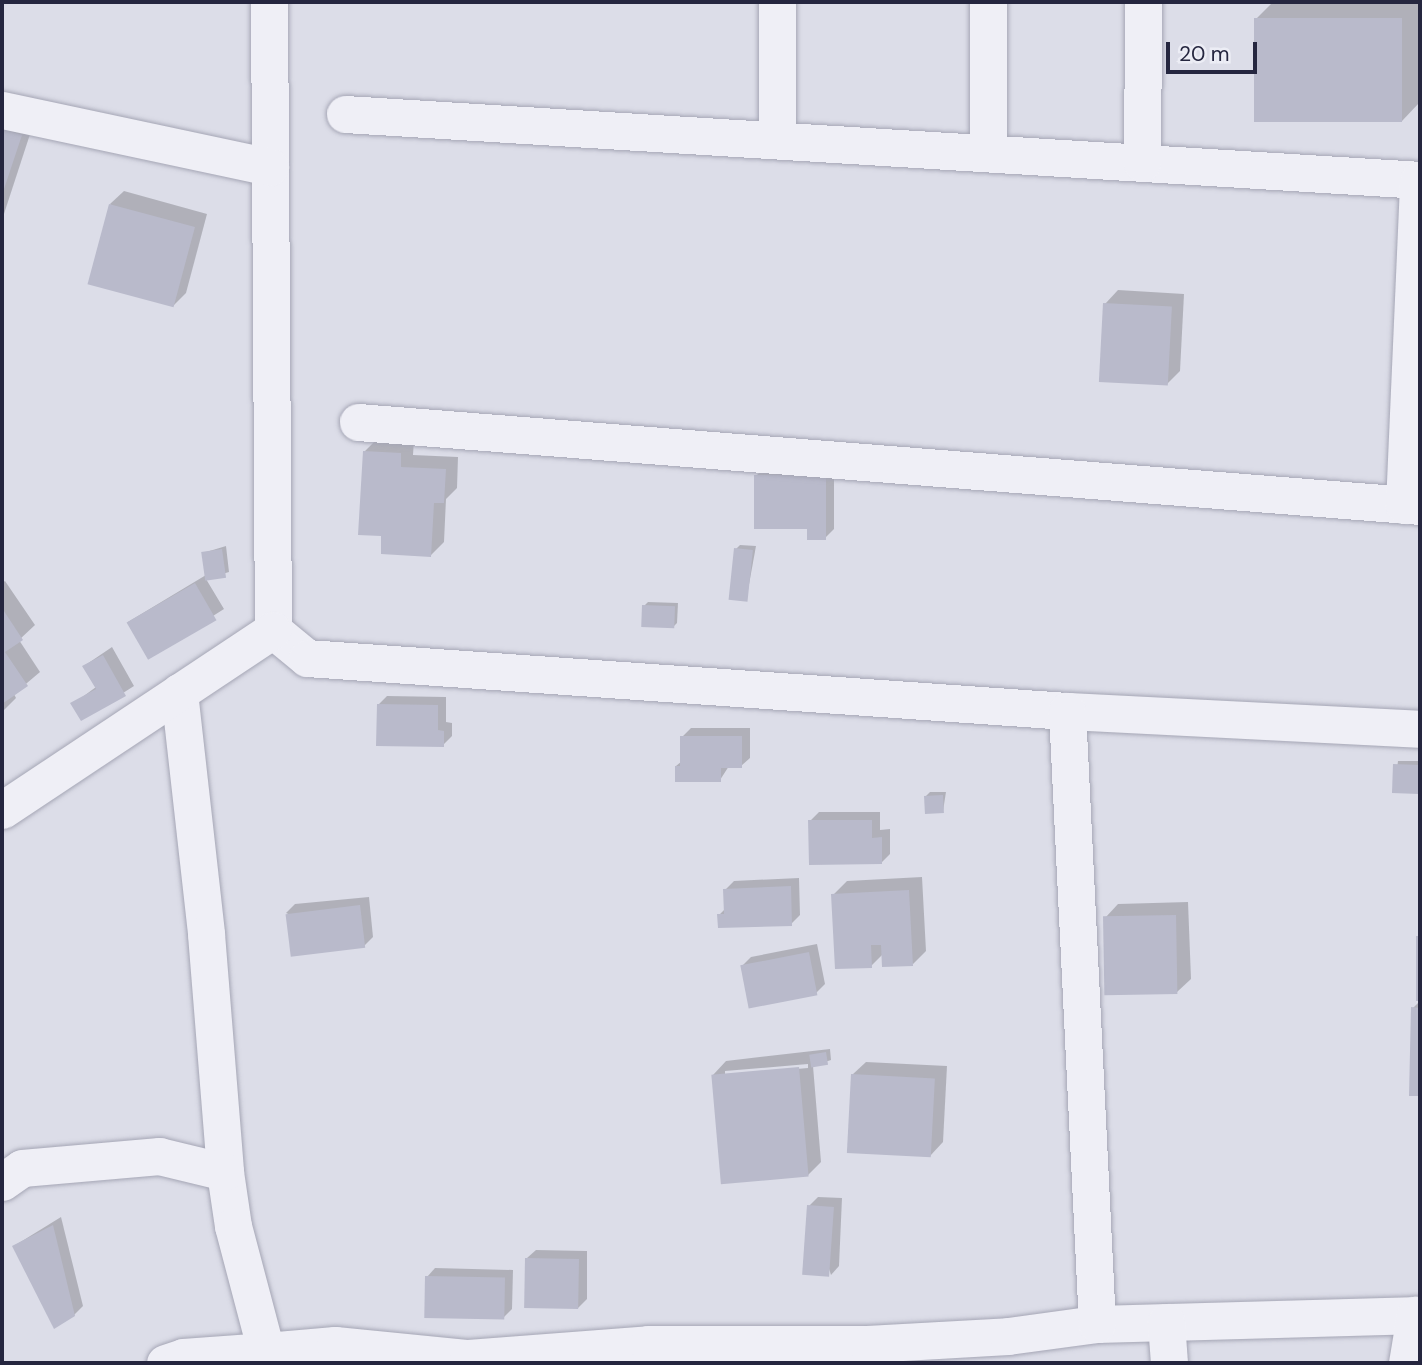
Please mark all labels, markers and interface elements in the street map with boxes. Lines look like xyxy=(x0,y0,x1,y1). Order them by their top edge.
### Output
scale bar xyxy=(1170,28,1261,72)
text: 20 m xyxy=(1179,40,1230,68)

